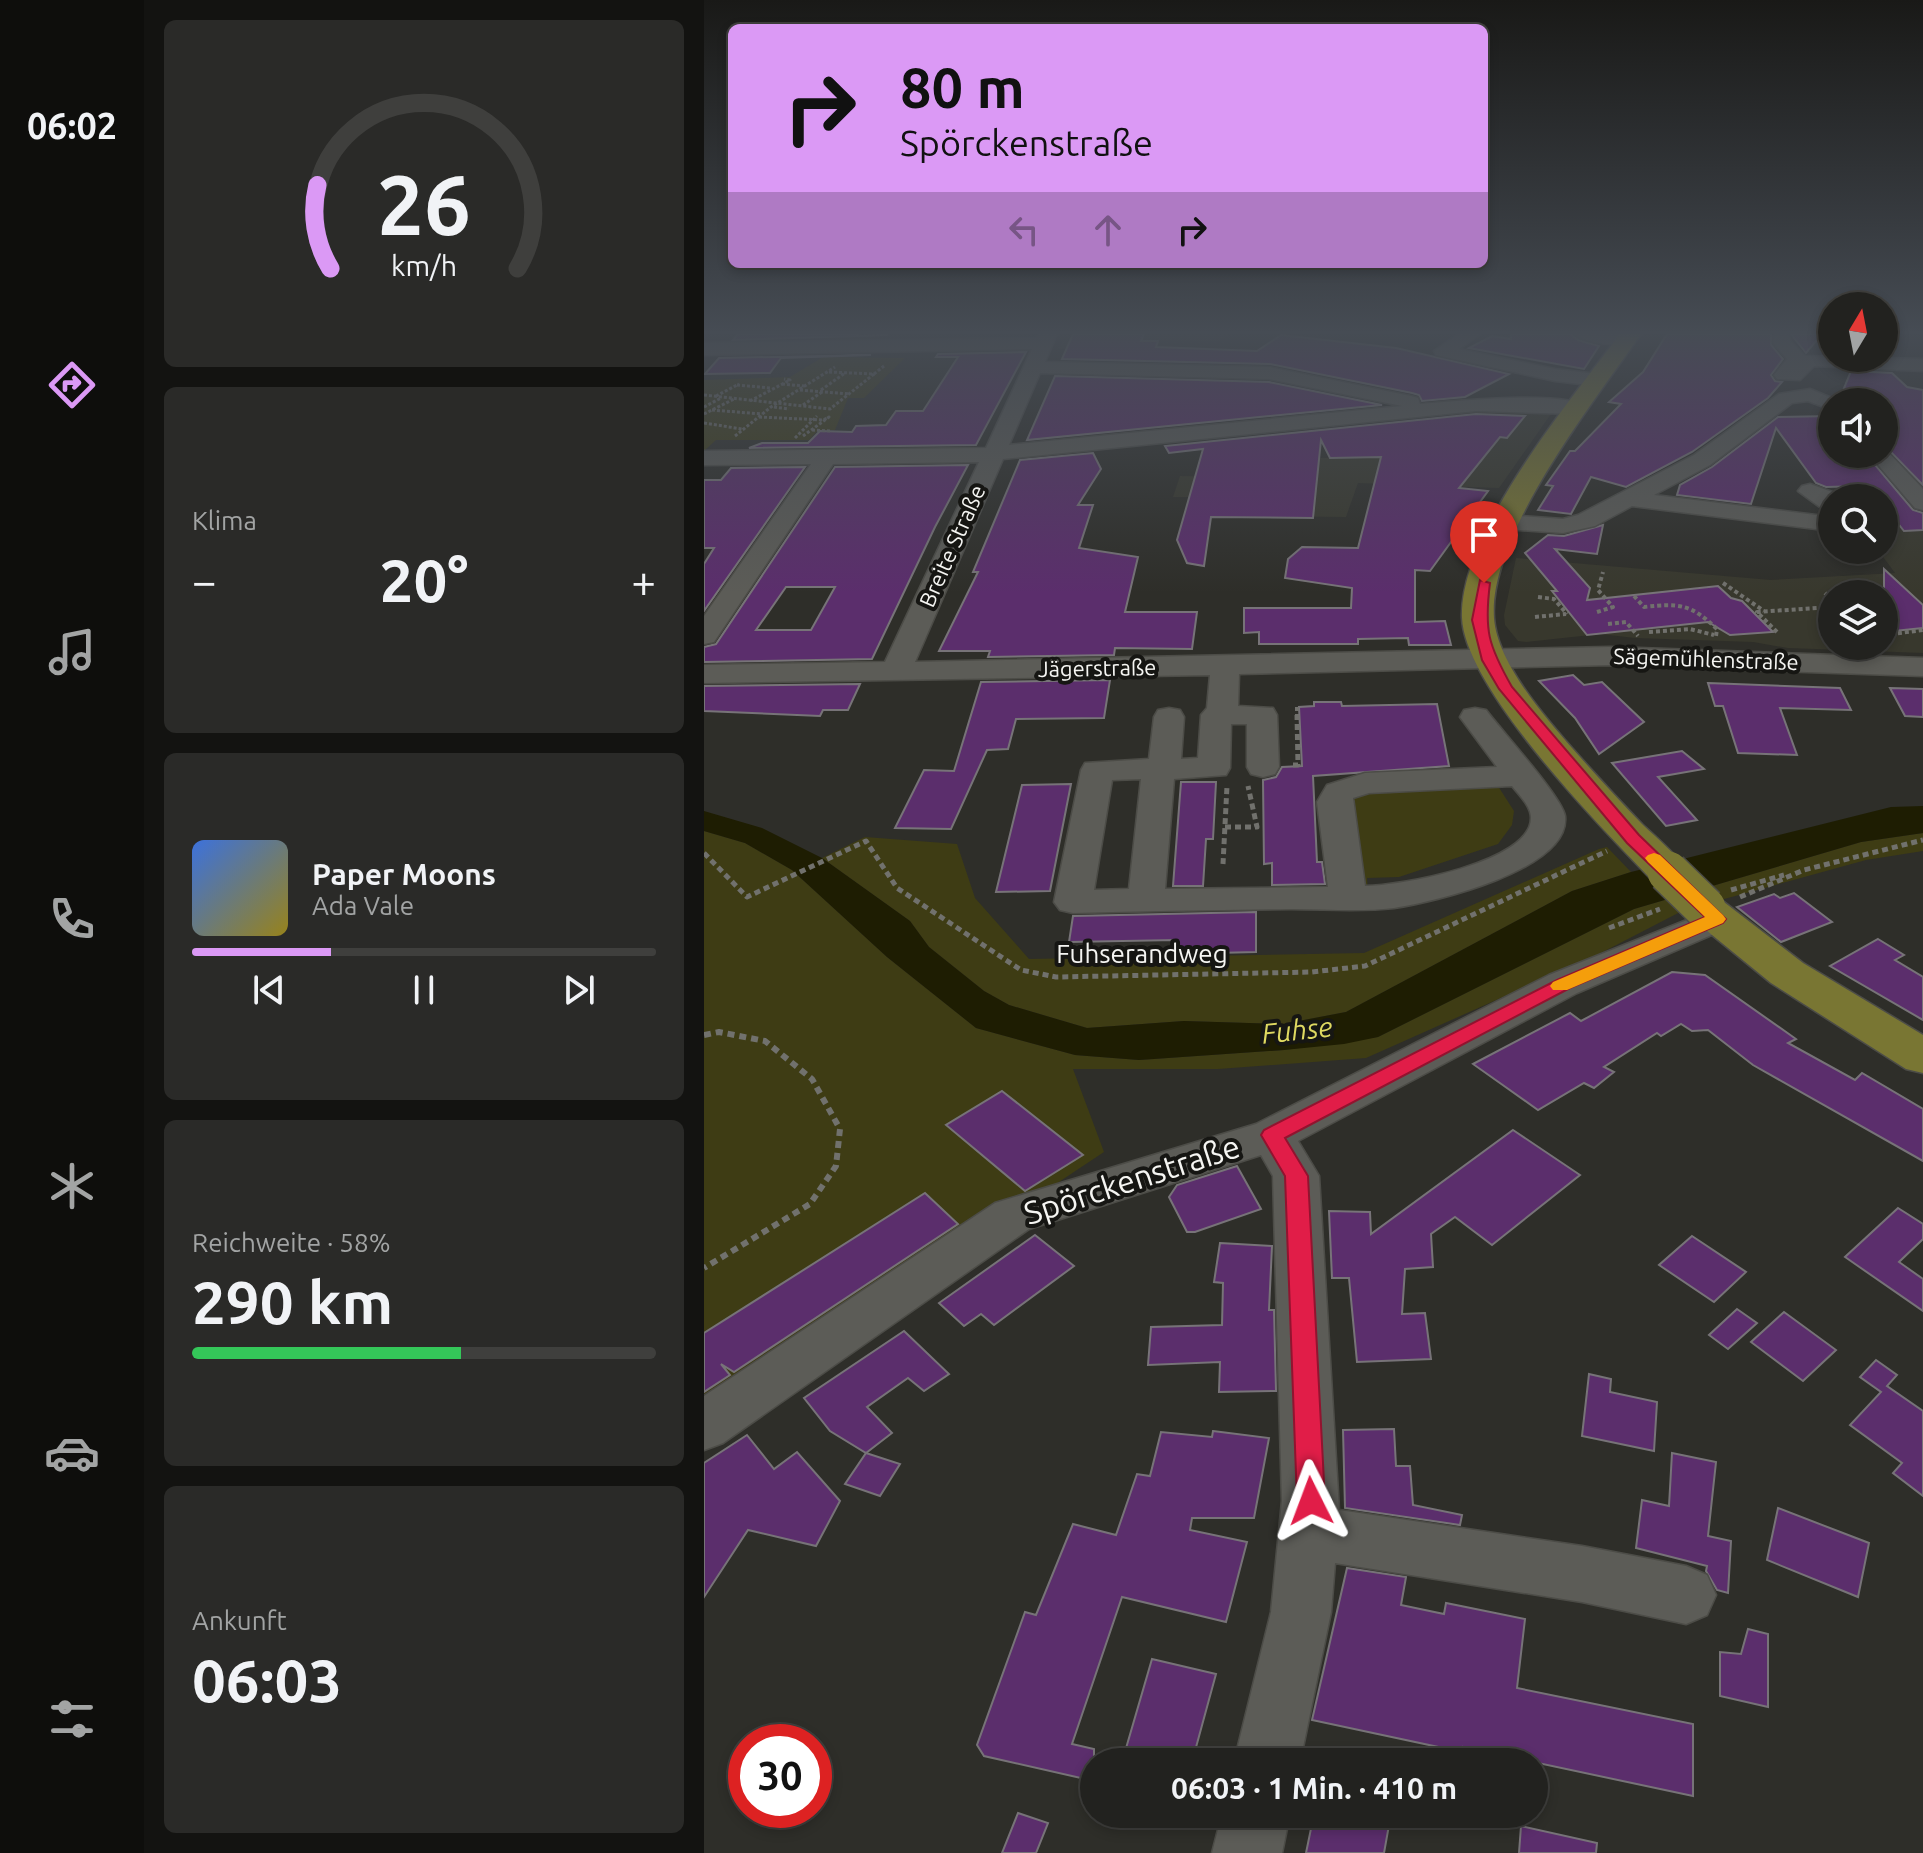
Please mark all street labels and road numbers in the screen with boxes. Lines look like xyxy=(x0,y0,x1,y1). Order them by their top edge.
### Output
street label: Breite Straße xyxy=(914,481,990,611)
street label: Sägemühlenstraße xyxy=(1613,643,1799,674)
street label: Jägerstraße xyxy=(1038,654,1156,681)
street label: Fuhserandweg xyxy=(1056,939,1228,968)
street label: Spörckenstraße xyxy=(1019,1127,1244,1231)

